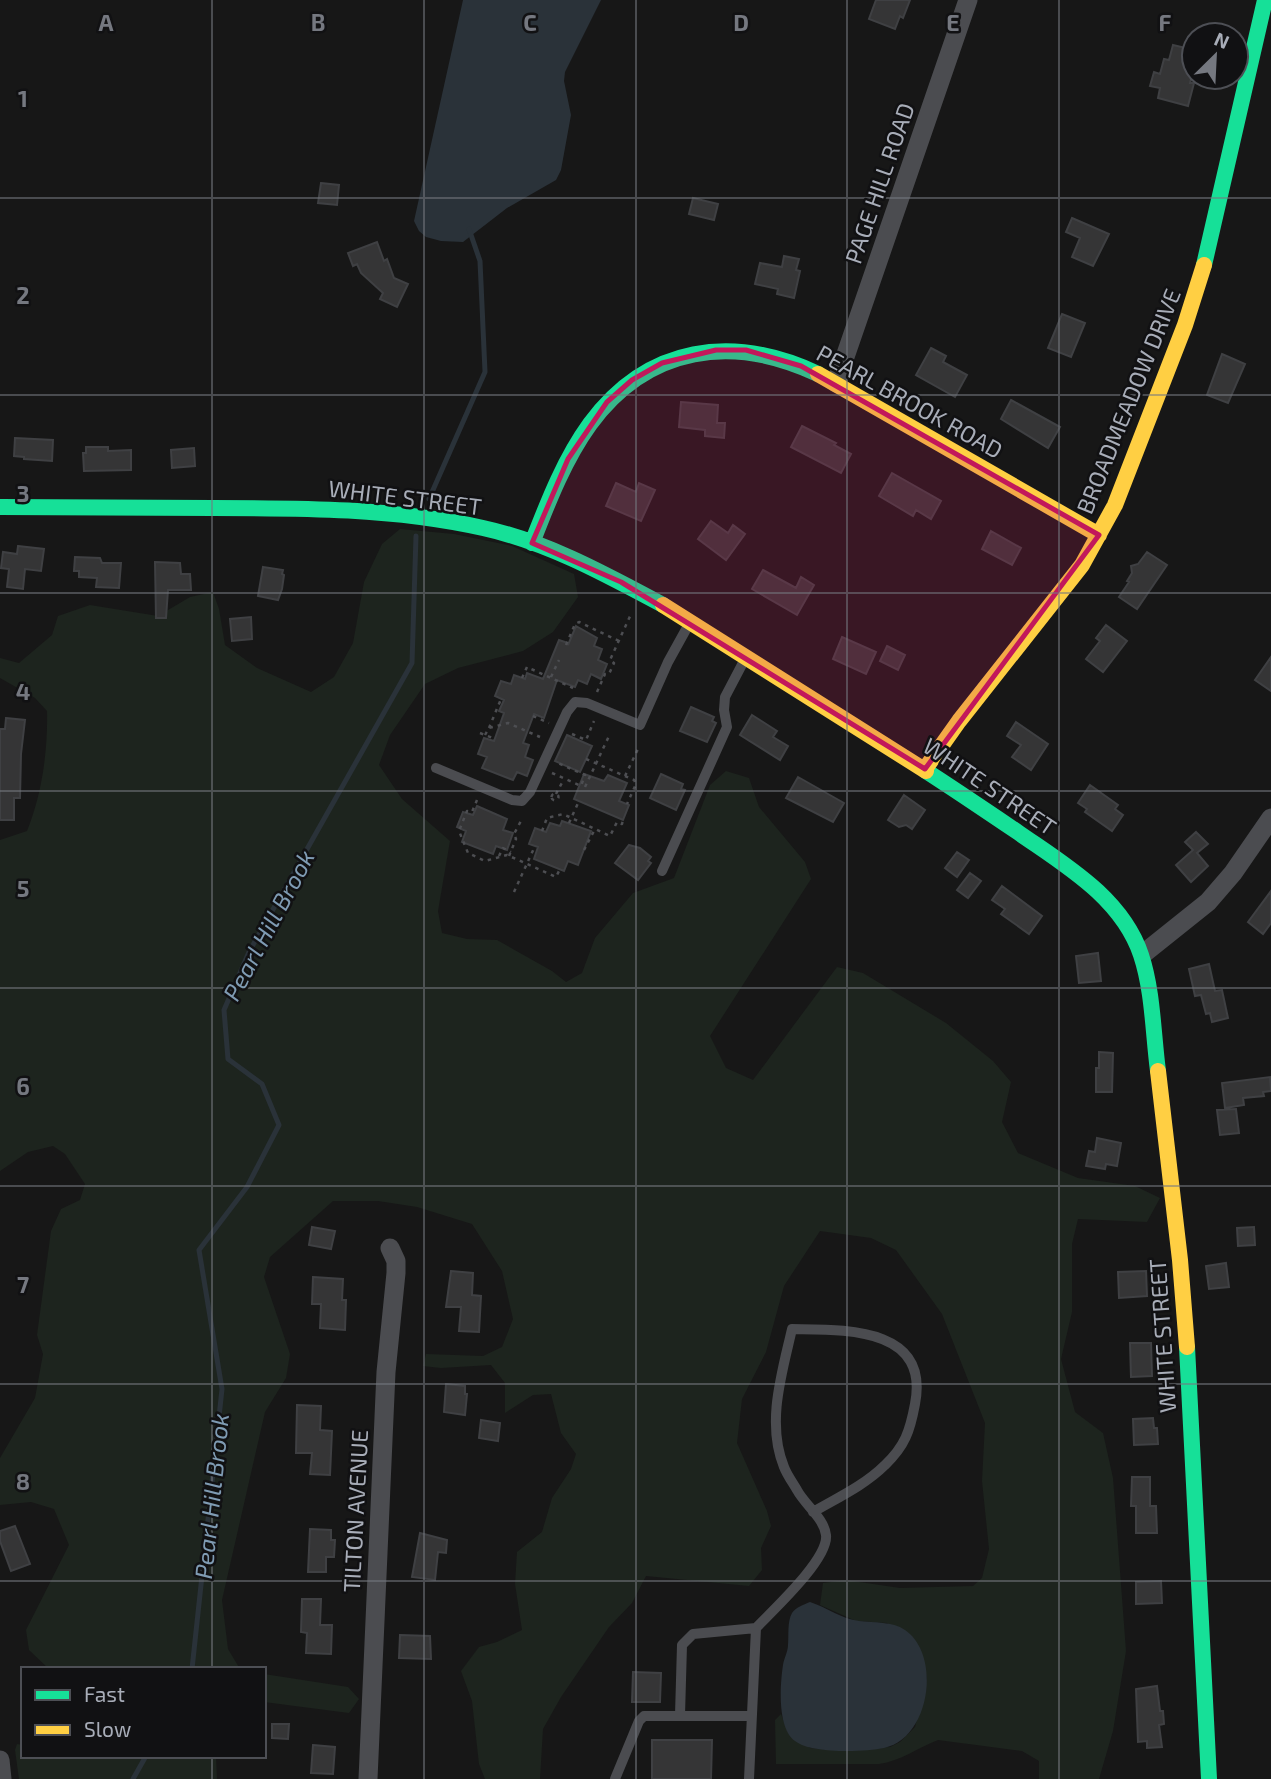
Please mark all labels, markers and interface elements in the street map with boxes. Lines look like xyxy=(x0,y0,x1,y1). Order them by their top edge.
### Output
text: A xyxy=(98,8,114,36)
text: B xyxy=(311,8,325,36)
text: C xyxy=(523,8,537,36)
text: D xyxy=(733,8,749,36)
text: E xyxy=(946,8,960,36)
text: F xyxy=(1159,8,1172,36)
north arrow xyxy=(1180,21,1250,91)
text: N xyxy=(1211,27,1233,53)
text: 1 xyxy=(18,84,28,112)
street label: PAGE HILL ROAD xyxy=(838,99,920,267)
text: 2 xyxy=(16,281,30,309)
street label: BROADMEADOW DRIVE xyxy=(1070,284,1186,518)
street label: PEARL BROOK ROAD xyxy=(812,338,1008,464)
street label: WHITE STREET xyxy=(327,474,483,520)
text: 3 xyxy=(16,479,30,507)
text: 4 xyxy=(16,677,30,705)
street label: WHITE STREET xyxy=(918,731,1062,841)
water label: Pearl Hill Brook xyxy=(216,845,320,1005)
text: 5 xyxy=(17,874,29,902)
text: 6 xyxy=(16,1072,30,1100)
street label: WHITE STREET xyxy=(1143,1258,1181,1414)
text: 7 xyxy=(17,1270,29,1298)
water label: Pearl Hill Brook xyxy=(188,1412,234,1580)
street label: TILTON AVENUE xyxy=(337,1429,373,1593)
text: 8 xyxy=(16,1467,30,1495)
legend xyxy=(21,1667,266,1758)
text: Fast xyxy=(84,1681,125,1706)
text: Slow xyxy=(84,1716,131,1741)

